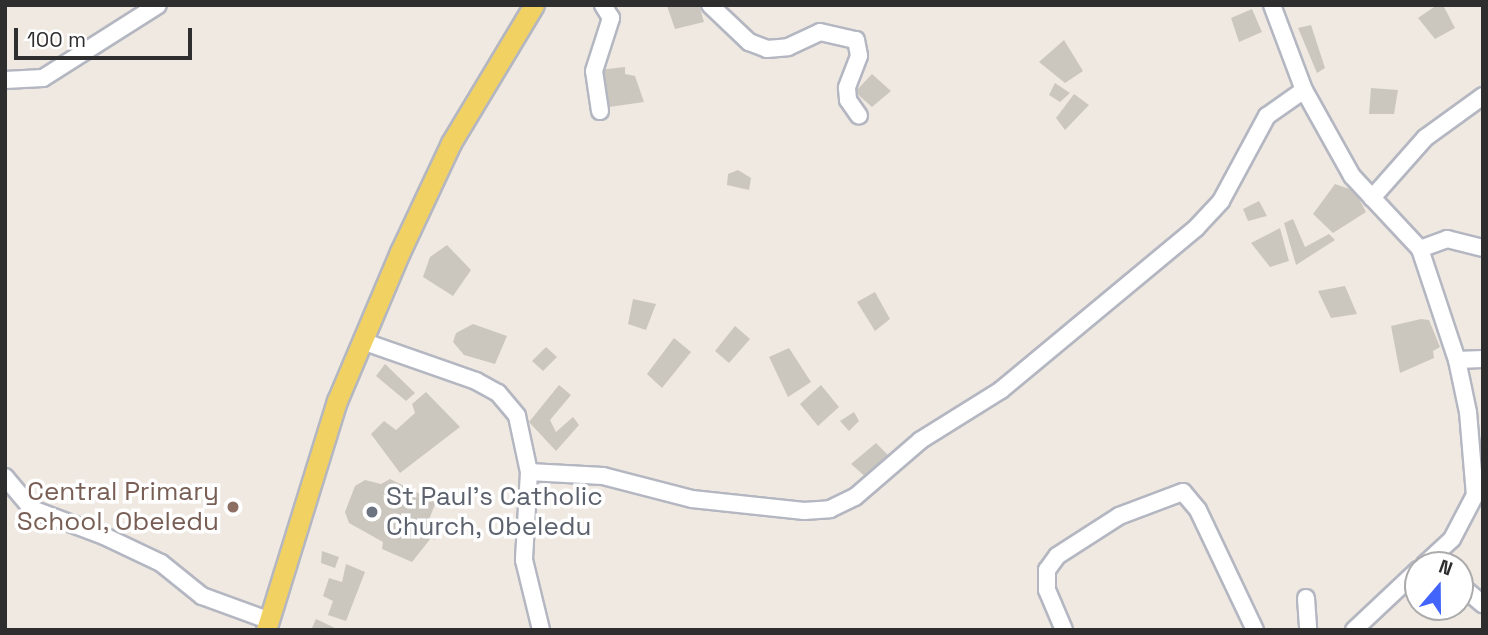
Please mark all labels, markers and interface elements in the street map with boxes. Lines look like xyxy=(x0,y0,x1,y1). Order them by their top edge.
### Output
scale bar xyxy=(18,14,196,58)
text: 100 m xyxy=(27,26,86,53)
place label: Central Primary School, Obeledu xyxy=(16,476,219,538)
place label: St Paul's Catholic Church, Obeledu xyxy=(386,481,603,542)
marker: Central Primary School, Obeledu xyxy=(225,499,241,515)
marker: St Paul's Catholic Church, Obeledu xyxy=(364,504,380,520)
north arrow xyxy=(1404,551,1474,621)
text: N xyxy=(1435,554,1456,582)

